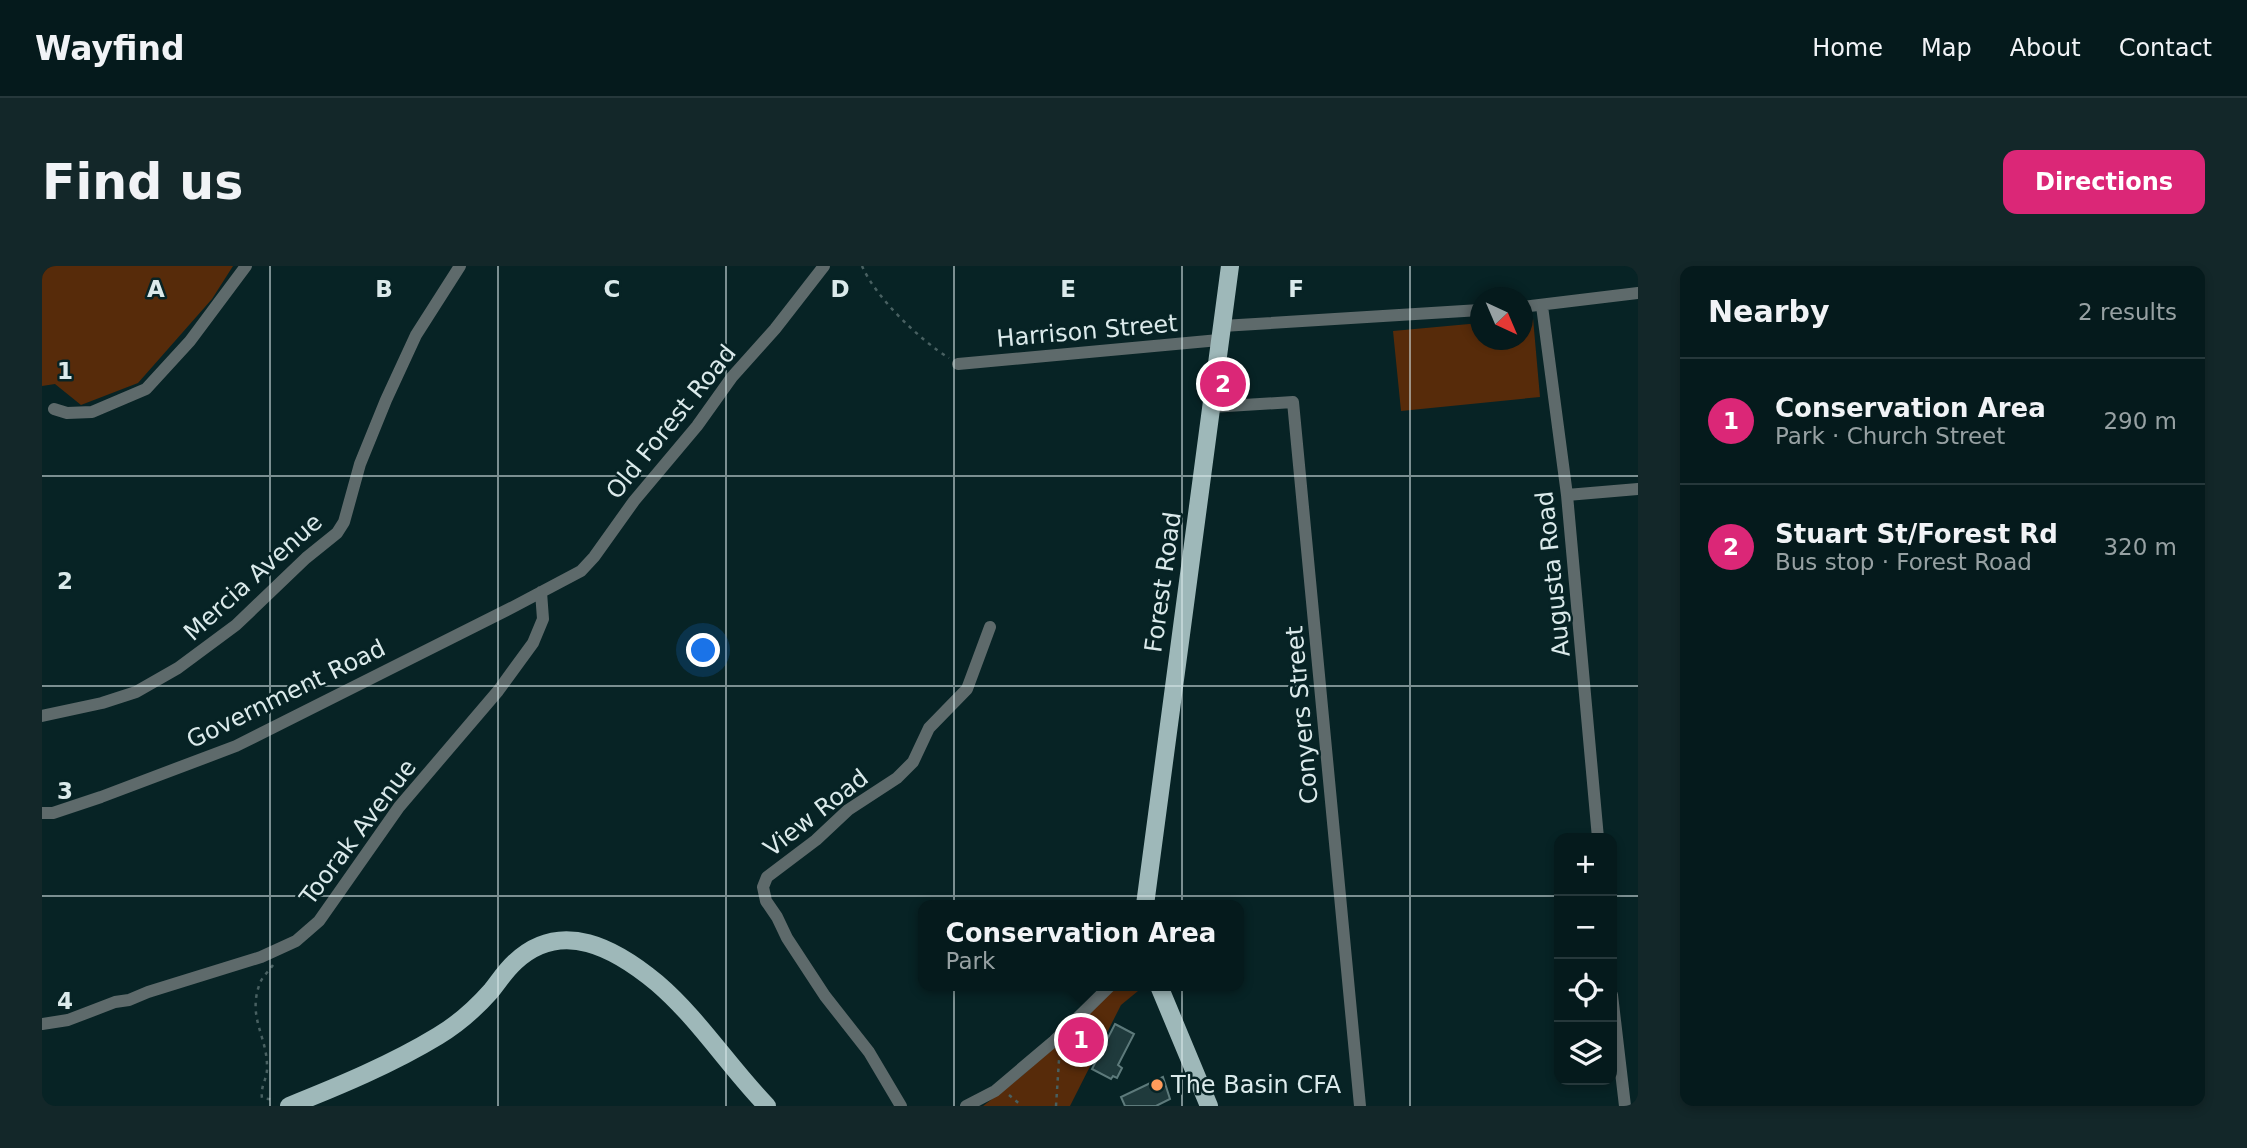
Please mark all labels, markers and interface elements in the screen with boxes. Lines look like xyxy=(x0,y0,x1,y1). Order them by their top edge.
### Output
text: Wayfind xyxy=(35,29,185,68)
text: Home xyxy=(1812,34,1883,62)
text: Map xyxy=(1921,34,1972,62)
text: About xyxy=(2010,34,2081,62)
text: Contact xyxy=(2119,34,2212,62)
button: Directions xyxy=(2003,150,2205,214)
text: Find us xyxy=(42,154,243,211)
text: A xyxy=(147,276,165,302)
text: B xyxy=(375,276,393,302)
text: C xyxy=(604,276,620,302)
text: D xyxy=(830,276,850,302)
text: E xyxy=(1060,276,1076,302)
text: F xyxy=(1288,276,1304,302)
north arrow xyxy=(1470,287,1533,350)
text: Nearby xyxy=(1708,294,1830,329)
text: 2 results xyxy=(2078,299,2177,325)
street label: Harrison Street xyxy=(995,309,1179,353)
street label: Old Forest Road xyxy=(600,339,742,505)
text: 1 xyxy=(57,358,73,384)
pin: 2 xyxy=(1200,358,1246,410)
text: Conservation Area xyxy=(1775,393,2046,423)
text: 1 xyxy=(1723,408,1739,434)
text: 290 m xyxy=(2103,408,2177,434)
text: Park · Church Street xyxy=(1775,423,2005,449)
street label: Augusta Road xyxy=(1530,490,1576,658)
street label: Mercia Avenue xyxy=(178,508,328,646)
street label: Forest Road xyxy=(1139,510,1187,654)
text: Stuart St/Forest Rd xyxy=(1775,519,2058,549)
text: 2 xyxy=(1723,534,1739,560)
text: 320 m xyxy=(2103,534,2177,560)
text: Bus stop · Forest Road xyxy=(1775,549,2032,575)
text: 2 xyxy=(57,568,73,594)
street label: Conyers Street xyxy=(1280,625,1324,805)
your location xyxy=(686,633,720,667)
street label: Government Road xyxy=(182,634,390,754)
street label: Toorak Avenue xyxy=(293,754,422,911)
street label: View Road xyxy=(758,764,874,862)
text: 3 xyxy=(57,778,73,804)
map controls xyxy=(1554,833,1617,1085)
button: + xyxy=(1554,833,1617,896)
button: − xyxy=(1554,896,1617,959)
popup xyxy=(918,900,1244,991)
text: Conservation Area xyxy=(946,918,1216,948)
text: Park xyxy=(946,948,995,974)
button: locate xyxy=(1554,959,1617,1022)
text: 4 xyxy=(57,988,73,1014)
pin: 1 xyxy=(1058,1014,1104,1066)
button: layers xyxy=(1554,1022,1617,1085)
place label: The Basin CFA xyxy=(1170,1071,1342,1099)
marker: The Basin CFA xyxy=(1149,1077,1165,1093)

